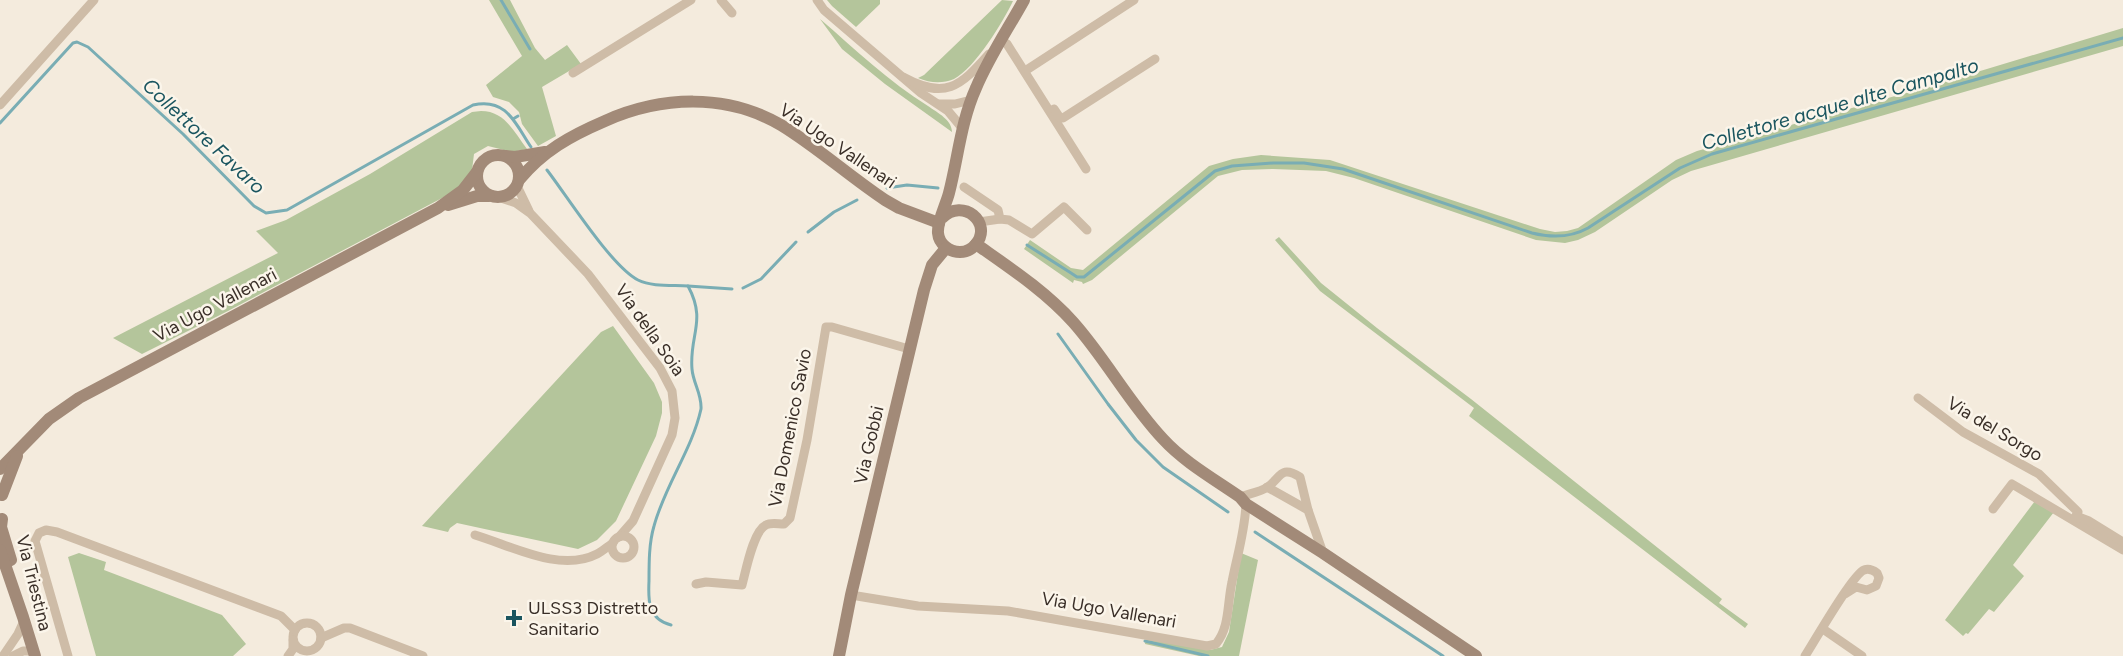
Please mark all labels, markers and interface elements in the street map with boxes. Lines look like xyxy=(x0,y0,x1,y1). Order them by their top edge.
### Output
water label: Collettore acque alte Campalto xyxy=(1699,53,1982,155)
water label: Collettore Favaro xyxy=(138,73,270,199)
street label: Via Ugo Vallenari xyxy=(775,99,901,193)
street label: Via Ugo Vallenari xyxy=(150,263,280,347)
street label: Via della Soia xyxy=(610,280,690,380)
street label: Via Domenico Savio xyxy=(764,347,816,509)
street label: Via del Sorgo xyxy=(1943,392,2047,466)
street label: Via Gobbi xyxy=(849,404,889,486)
street label: Via Triestina xyxy=(11,533,57,633)
street label: Via Ugo Vallenari xyxy=(1040,587,1178,633)
place label: ULSS3 Distretto Sanitario xyxy=(528,597,658,640)
marker: ULSS3 Distretto Sanitario xyxy=(505,609,523,627)

